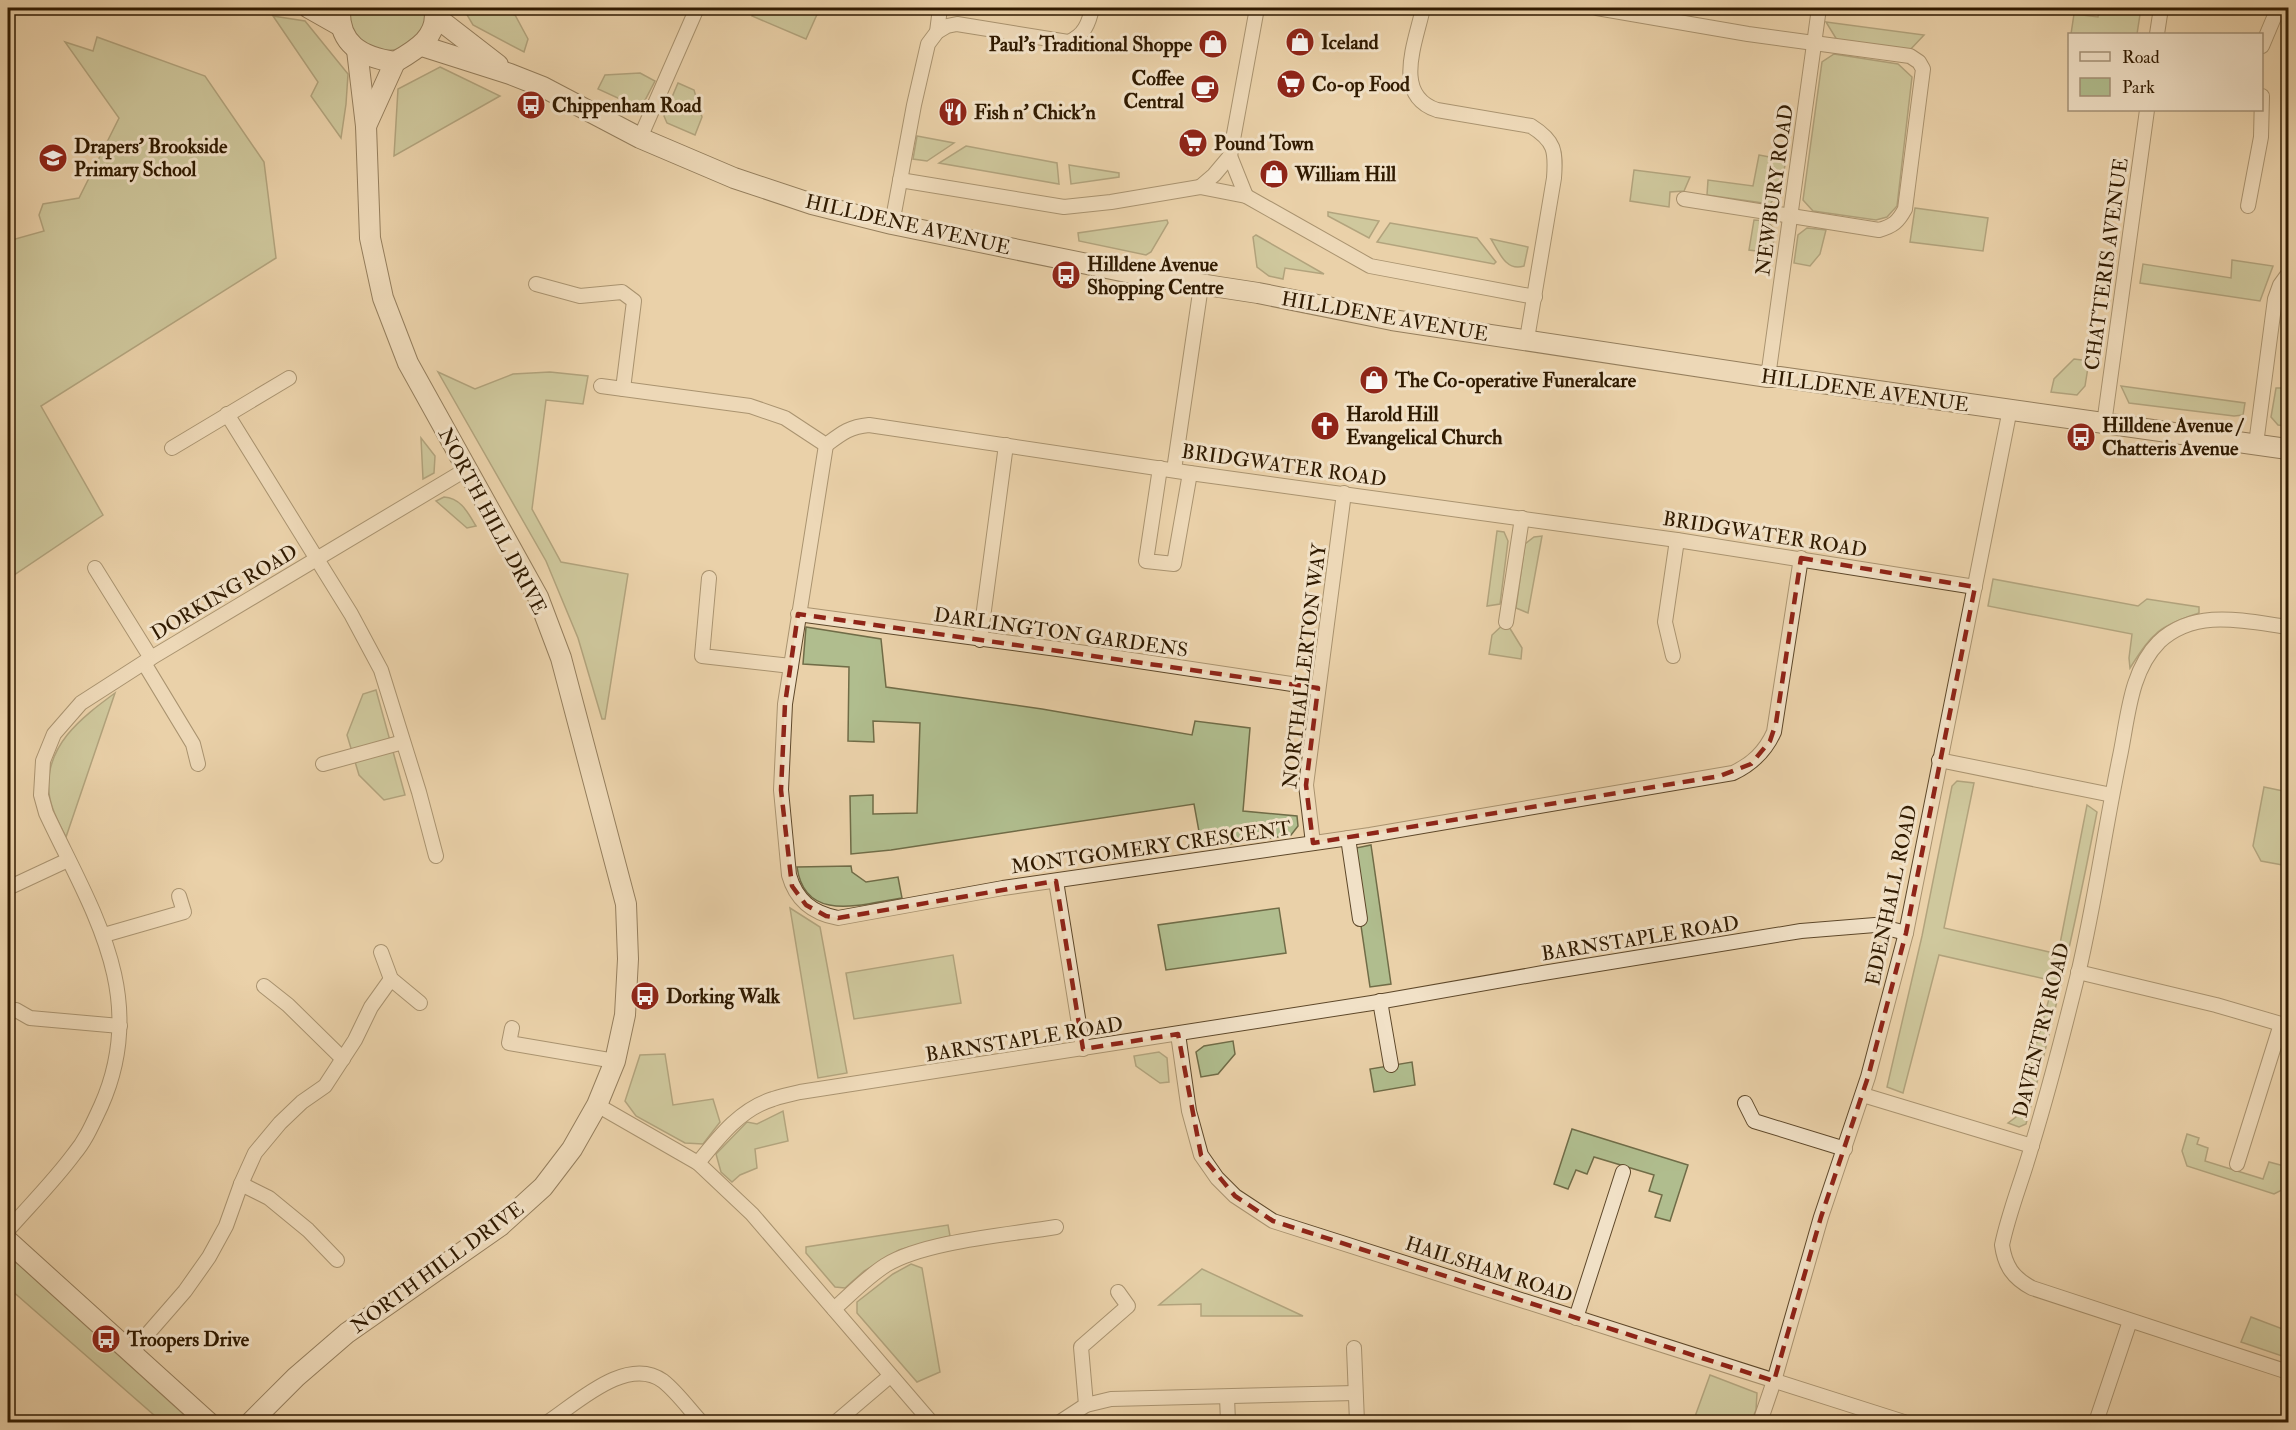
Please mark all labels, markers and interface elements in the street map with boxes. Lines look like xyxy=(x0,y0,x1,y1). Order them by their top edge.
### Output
shop icon: Iceland xyxy=(1284,26,1316,58)
shop icon: Paul's Traditional Shoppe xyxy=(1197,28,1229,60)
place label: Iceland xyxy=(1321,30,1379,55)
place label: Paul's Traditional Shoppe xyxy=(989,32,1193,58)
legend xyxy=(2068,33,2263,111)
text: Road xyxy=(2122,46,2160,69)
place label: Coffee Central xyxy=(1124,66,1185,114)
supermarket icon: Co-op Food xyxy=(1275,68,1307,100)
place label: Co-op Food xyxy=(1312,72,1410,98)
cafe icon: Coffee Central xyxy=(1189,73,1221,105)
text: Park xyxy=(2122,76,2155,99)
bus stop icon: Chippenham Road xyxy=(515,89,547,121)
place label: Chippenham Road xyxy=(552,93,702,119)
restaurant icon: Fish n' Chick'n xyxy=(937,96,969,128)
place label: Fish n' Chick'n xyxy=(974,100,1097,125)
street label: NEWBURY ROAD xyxy=(1750,103,1799,277)
supermarket icon: Pound Town xyxy=(1177,127,1209,159)
place label: Pound Town xyxy=(1214,131,1315,156)
place label: Drapers' Brookside Primary School xyxy=(74,134,228,183)
school or university icon: Drapers' Brookside Primary School xyxy=(37,142,69,174)
street label: CHATTERIS AVENUE xyxy=(2079,156,2134,372)
shop icon: William Hill xyxy=(1258,158,1290,190)
place label: William Hill xyxy=(1294,162,1397,187)
street label: HILLDENE AVENUE xyxy=(803,189,1013,260)
place label: Hilldene Avenue Shopping Centre xyxy=(1087,252,1224,301)
bus stop icon: Hilldene Avenue Shopping Centre xyxy=(1050,259,1082,291)
street label: HILLDENE AVENUE xyxy=(1280,286,1490,347)
shop icon: The Co-operative Funeralcare xyxy=(1358,364,1390,396)
street label: HILLDENE AVENUE xyxy=(1759,364,1970,417)
place label: The Co-operative Funeralcare xyxy=(1394,368,1637,394)
place label: Harold Hill Evangelical Church xyxy=(1346,402,1503,451)
church icon: Harold Hill Evangelical Church xyxy=(1309,410,1341,442)
place label: Hilldene Avenue / Chatteris Avenue xyxy=(2102,413,2245,461)
bus stop icon: Hilldene Avenue / Chatteris Avenue xyxy=(2065,421,2097,453)
street label: NORTH HILL DRIVE xyxy=(433,424,552,619)
street label: BRIDGWATER ROAD xyxy=(1180,439,1388,492)
street label: BRIDGWATER ROAD xyxy=(1661,506,1869,563)
street label: DORKING ROAD xyxy=(147,539,302,646)
street label: NORTHALLERTON WAY xyxy=(1277,541,1332,790)
street label: DARLINGTON GARDENS xyxy=(932,602,1190,663)
street label: EDENHALL ROAD xyxy=(1860,803,1923,988)
street label: MONTGOMERY CRESCENT xyxy=(1009,815,1293,880)
street label: BARNSTAPLE ROAD xyxy=(1539,911,1741,966)
street label: DAVENTRY ROAD xyxy=(2008,940,2075,1120)
bus stop icon: Dorking Walk xyxy=(629,980,661,1012)
place label: Dorking Walk xyxy=(666,984,781,1010)
street label: BARNSTAPLE ROAD xyxy=(923,1012,1125,1067)
street label: NORTH HILL DRIVE xyxy=(346,1196,529,1339)
street label: HAILSHAM ROAD xyxy=(1402,1231,1576,1308)
bus stop icon: Troopers Drive xyxy=(90,1323,122,1355)
place label: Troopers Drive xyxy=(126,1327,250,1353)

